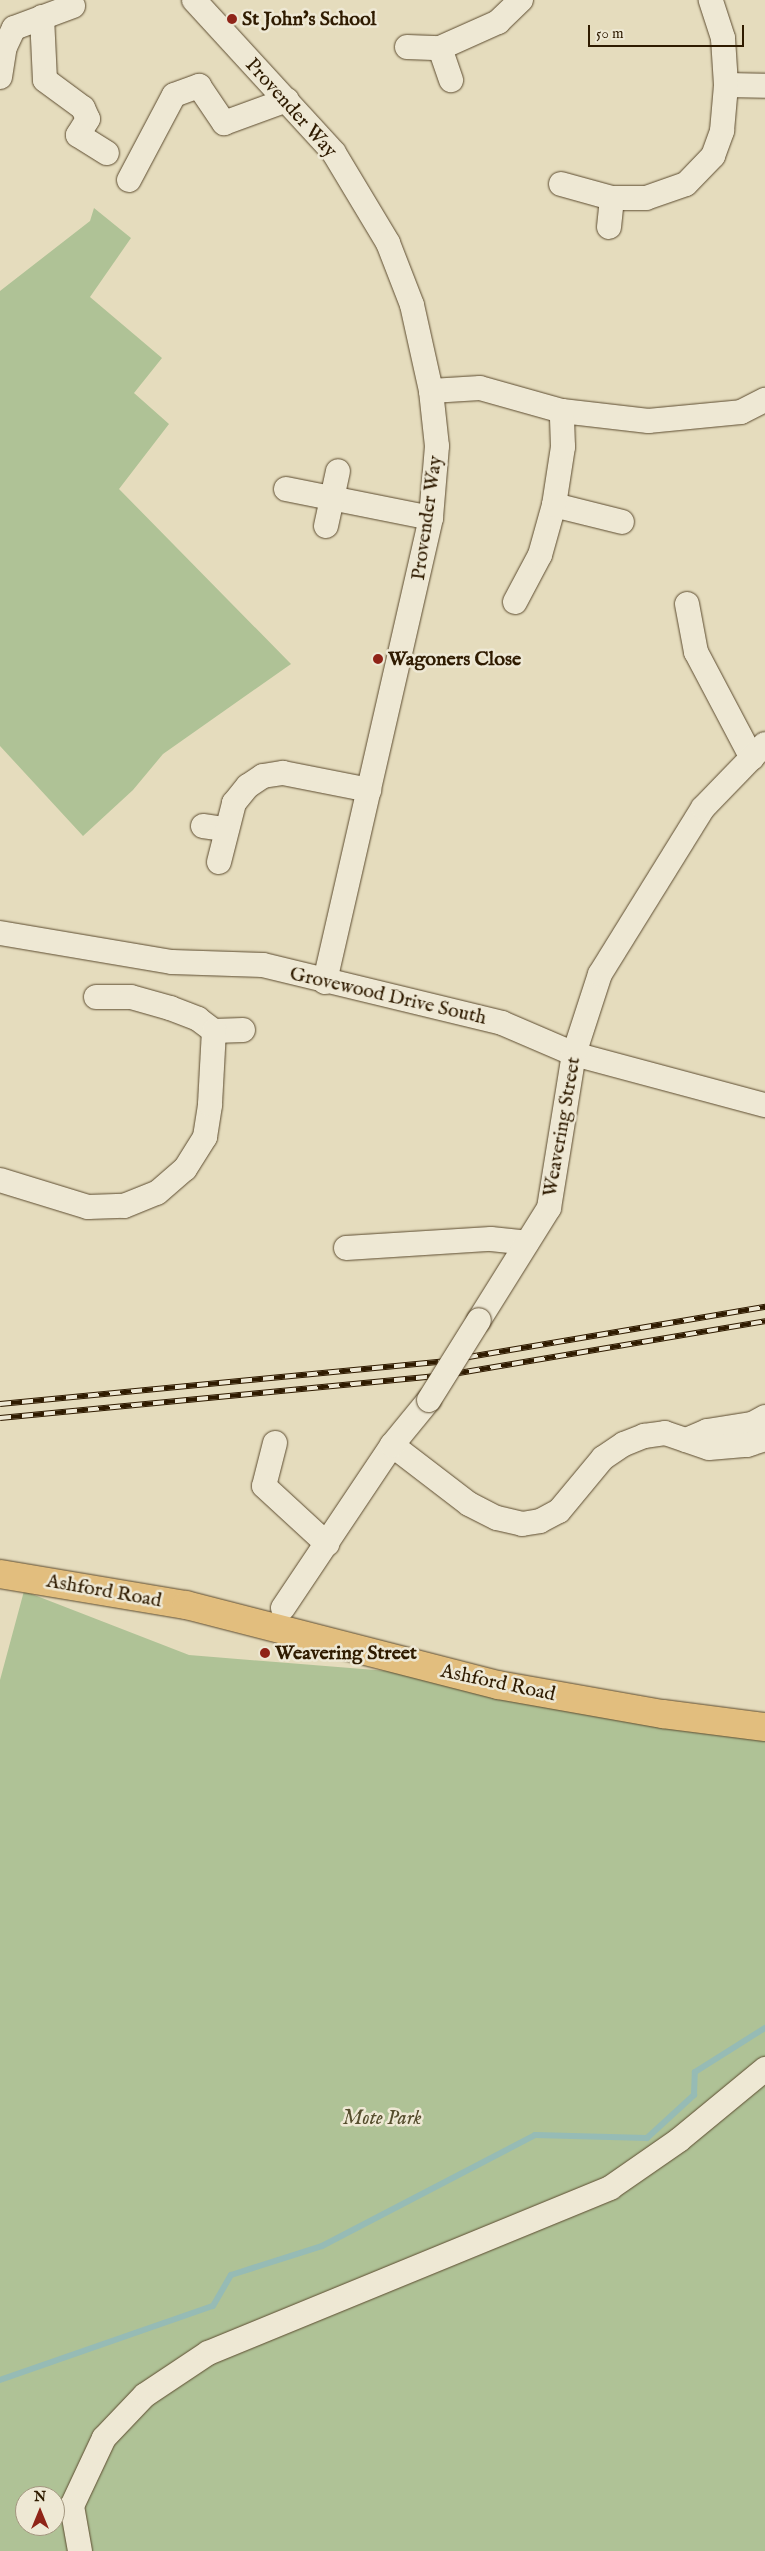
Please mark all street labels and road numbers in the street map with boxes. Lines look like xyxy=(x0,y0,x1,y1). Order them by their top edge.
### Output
street label: Provender Way xyxy=(240,53,342,163)
street label: Provender Way xyxy=(406,454,448,582)
street label: Grovewood Drive South xyxy=(287,962,489,1030)
street label: Weavering Street xyxy=(538,1055,586,1199)
street label: Ashford Road xyxy=(44,1569,164,1613)
street label: Ashford Road xyxy=(438,1659,558,1707)

